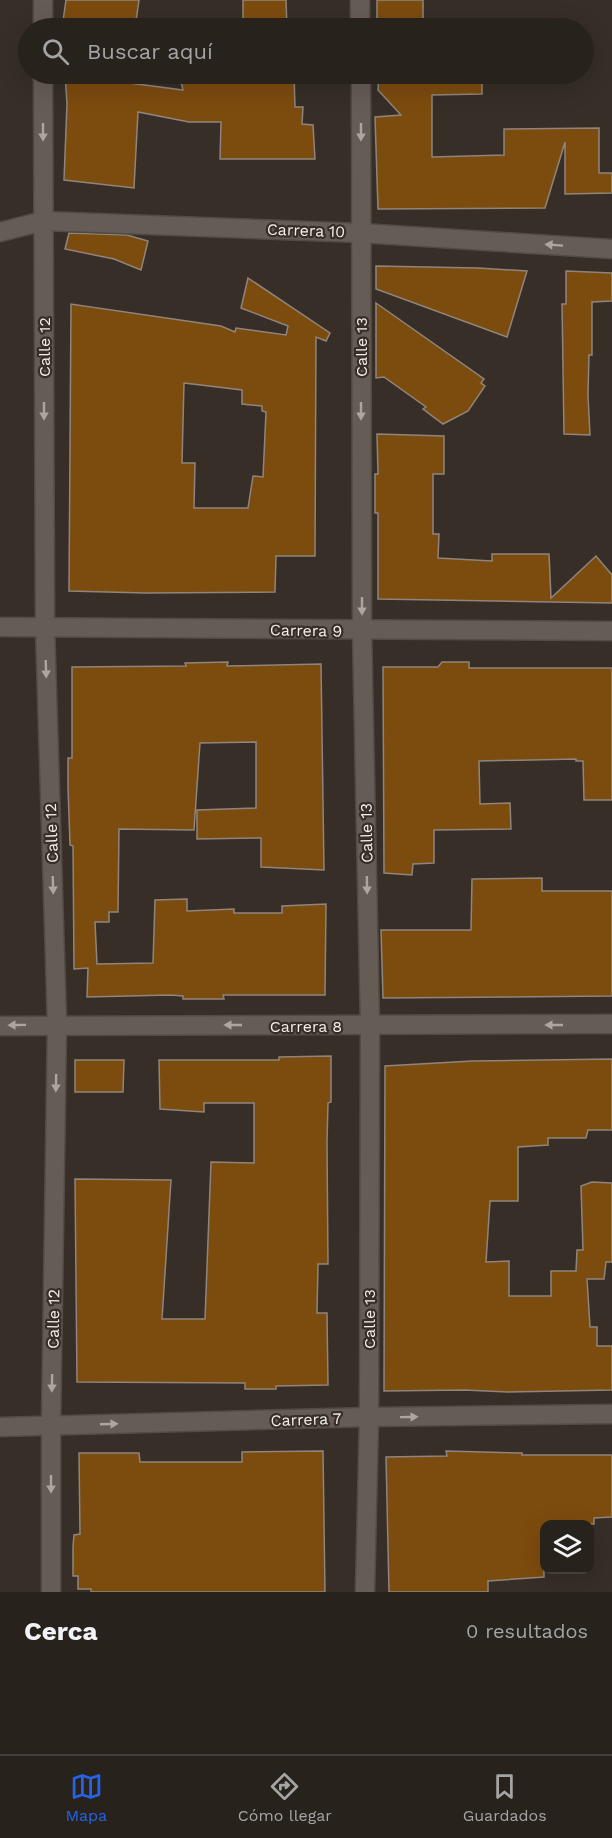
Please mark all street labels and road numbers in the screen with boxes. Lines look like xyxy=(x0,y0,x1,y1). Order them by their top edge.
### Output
street label: Carrera 10 xyxy=(266,220,345,241)
street label: Calle 12 xyxy=(35,317,54,377)
street label: Calle 13 xyxy=(352,317,371,377)
street label: Carrera 9 xyxy=(270,620,342,641)
street label: Calle 12 xyxy=(41,803,62,863)
street label: Calle 13 xyxy=(356,803,377,863)
street label: Carrera 8 xyxy=(270,1017,342,1036)
street label: Calle 12 xyxy=(43,1289,64,1349)
street label: Calle 13 xyxy=(360,1289,379,1349)
street label: Carrera 7 xyxy=(270,1409,342,1430)

